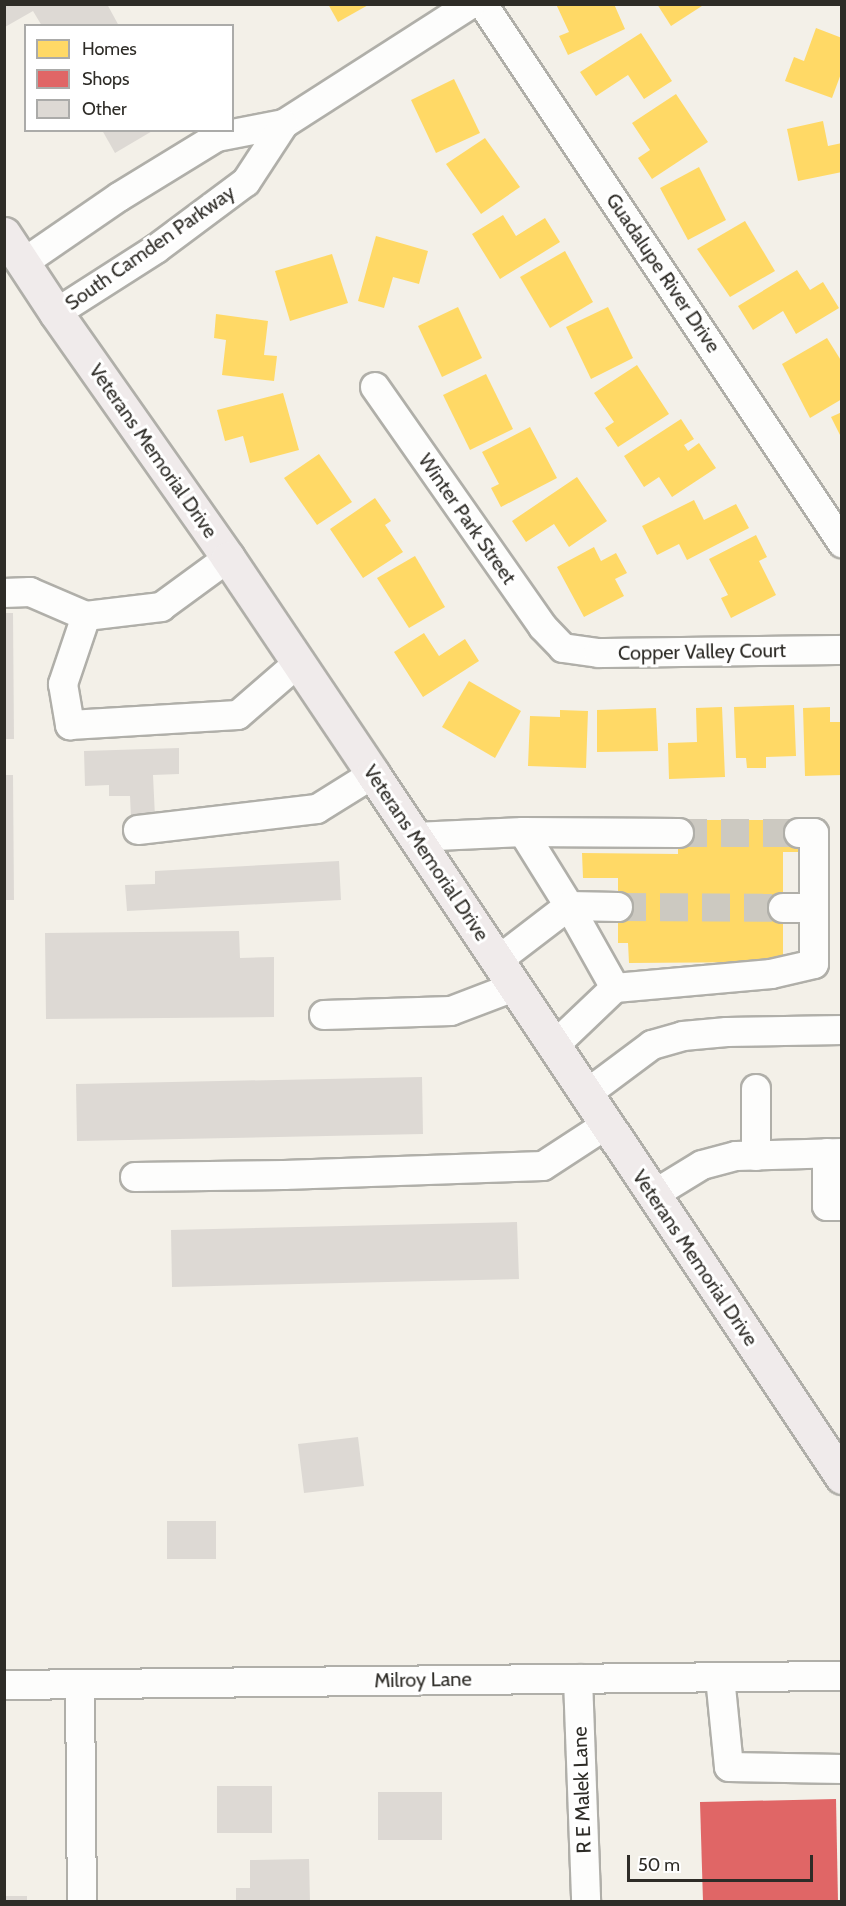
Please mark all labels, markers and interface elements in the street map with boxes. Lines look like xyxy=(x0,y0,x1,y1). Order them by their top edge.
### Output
legend xyxy=(24,24,234,132)
text: Homes xyxy=(82,38,137,60)
text: Shops xyxy=(82,68,130,90)
text: Other xyxy=(82,98,127,120)
street label: South Camden Parkway xyxy=(61,180,239,316)
street label: Guadalupe River Drive xyxy=(601,189,725,357)
street label: Veterans Memorial Drive xyxy=(84,359,222,543)
street label: Winter Park Street xyxy=(413,449,521,589)
street label: Copper Valley Court xyxy=(618,639,786,665)
street label: Veterans Memorial Drive xyxy=(358,761,494,945)
street label: Veterans Memorial Drive xyxy=(627,1166,763,1350)
street label: Milroy Lane xyxy=(374,1667,472,1693)
street label: R E Malek Lane xyxy=(568,1726,596,1854)
scale bar xyxy=(630,1843,816,1881)
text: 50 m xyxy=(638,1854,680,1876)

